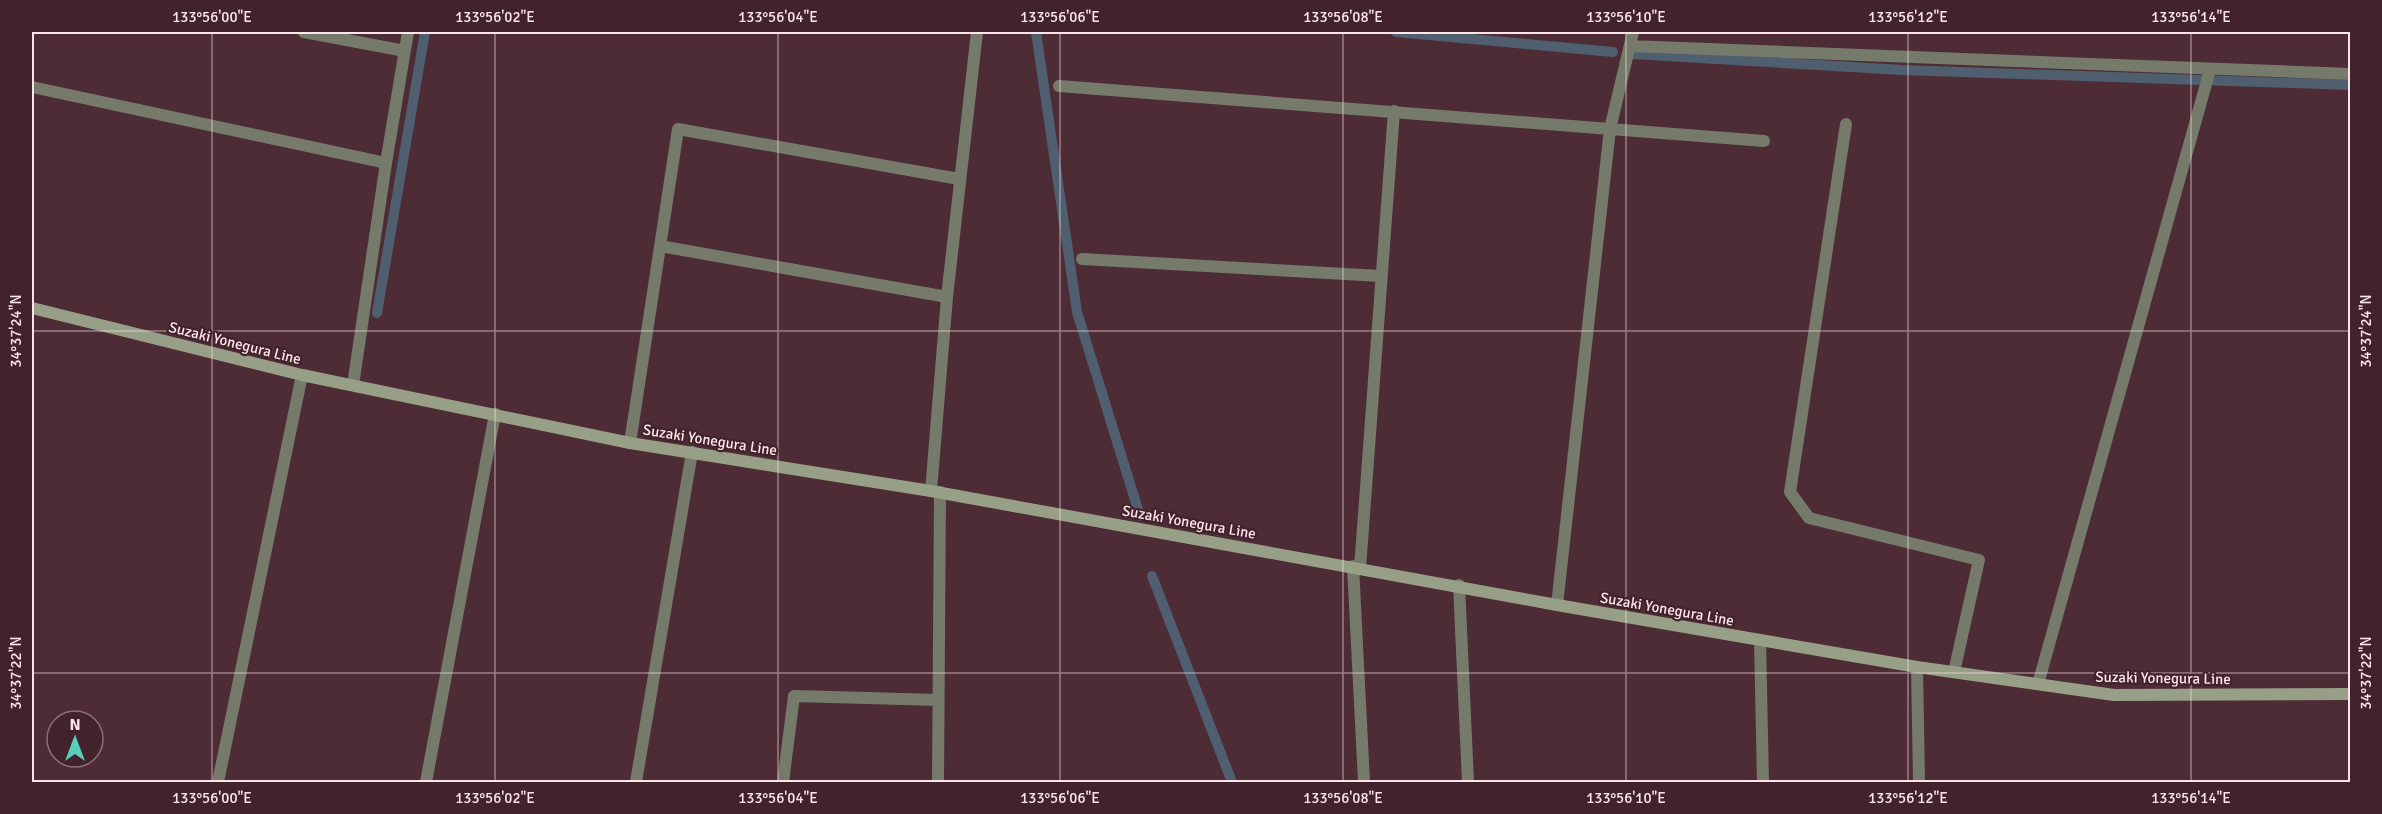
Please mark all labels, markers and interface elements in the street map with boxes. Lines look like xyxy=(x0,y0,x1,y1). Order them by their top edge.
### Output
text: 133°56'00"E xyxy=(172,8,252,26)
text: 133°56'02"E xyxy=(455,8,535,26)
text: 133°56'04"E xyxy=(738,8,818,26)
text: 133°56'06"E xyxy=(1020,8,1100,26)
text: 133°56'08"E xyxy=(1303,8,1383,26)
text: 133°56'10"E xyxy=(1586,8,1666,26)
text: 133°56'12"E xyxy=(1868,8,1948,26)
text: 133°56'14"E xyxy=(2151,8,2231,26)
text: 34°37'24"N xyxy=(7,294,25,368)
text: 34°37'24"N xyxy=(2357,294,2375,368)
street label: Suzaki Yonegura Line xyxy=(167,318,303,368)
street label: Suzaki Yonegura Line xyxy=(642,421,778,459)
street label: Suzaki Yonegura Line xyxy=(1121,501,1257,543)
street label: Suzaki Yonegura Line xyxy=(1599,588,1735,630)
text: 34°37'22"N xyxy=(7,636,25,710)
text: 34°37'22"N xyxy=(2357,636,2375,710)
street label: Suzaki Yonegura Line xyxy=(2095,668,2231,688)
north arrow xyxy=(45,709,105,769)
text: N xyxy=(69,715,81,735)
text: 133°56'00"E xyxy=(172,789,252,807)
text: 133°56'02"E xyxy=(455,789,535,807)
text: 133°56'04"E xyxy=(738,789,818,807)
text: 133°56'06"E xyxy=(1020,789,1100,807)
text: 133°56'08"E xyxy=(1303,789,1383,807)
text: 133°56'10"E xyxy=(1586,789,1666,807)
text: 133°56'12"E xyxy=(1868,789,1948,807)
text: 133°56'14"E xyxy=(2151,789,2231,807)

